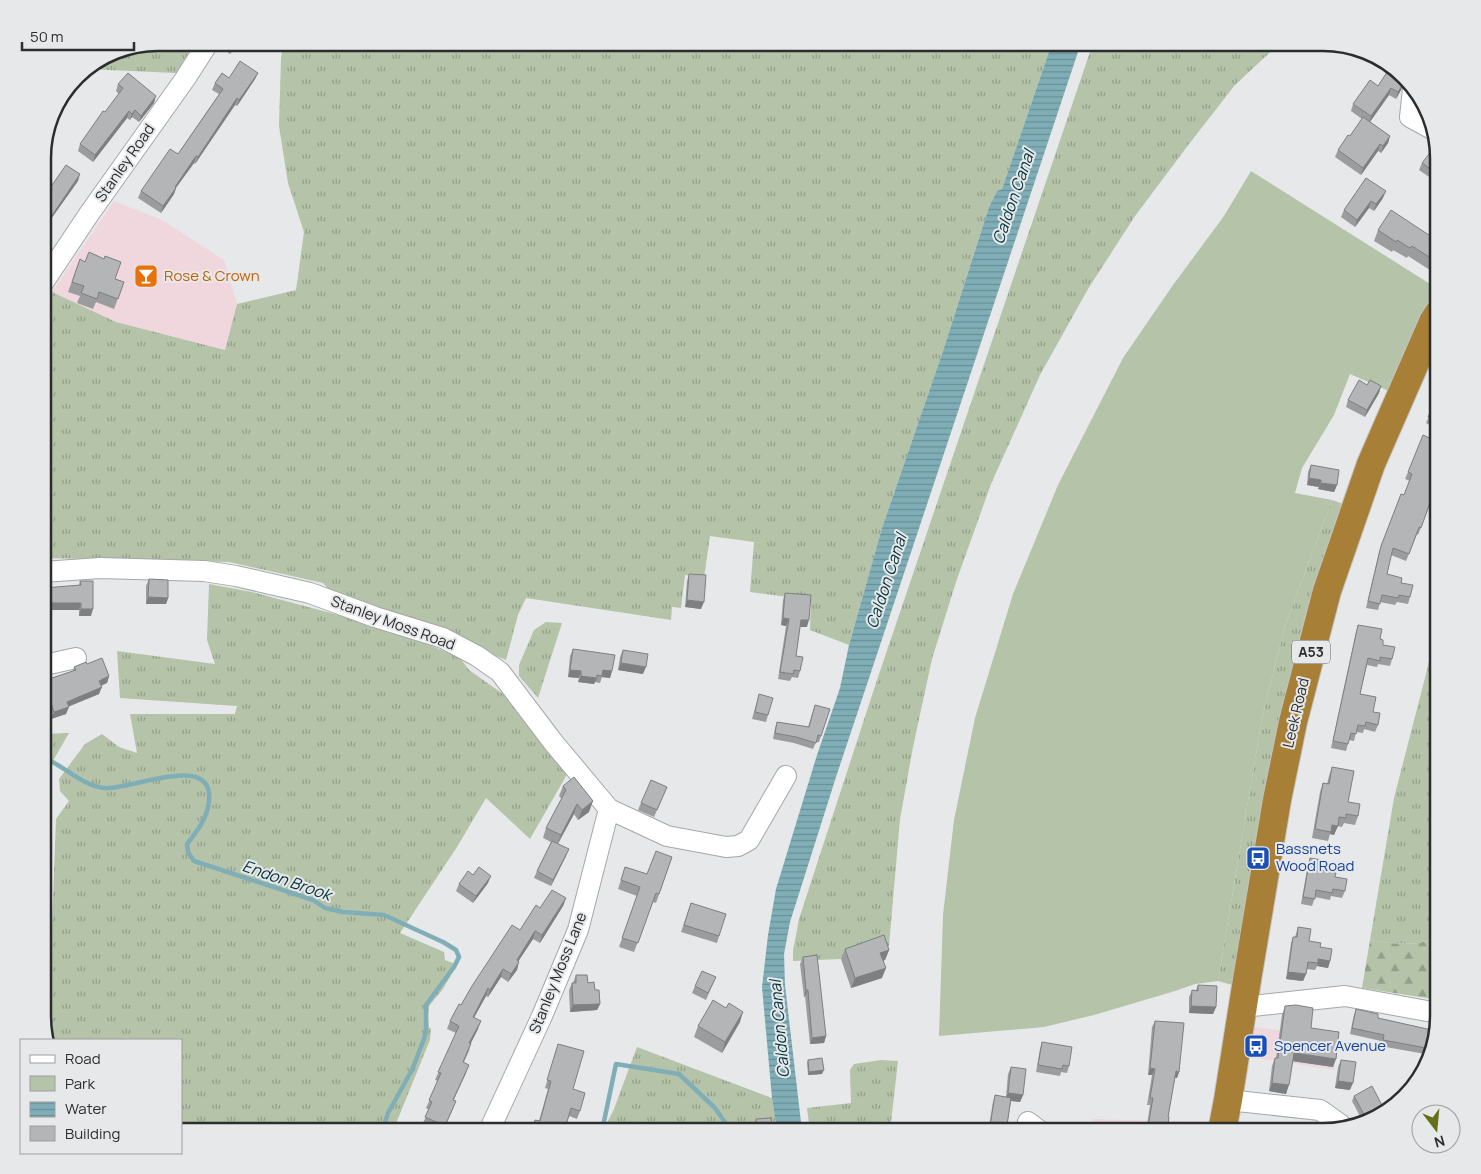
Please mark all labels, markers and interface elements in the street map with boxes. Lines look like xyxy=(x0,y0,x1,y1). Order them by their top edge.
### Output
scale bar xyxy=(22,20,135,52)
text: 50 m xyxy=(30,26,64,47)
street label: Stanley Road xyxy=(90,119,159,206)
water label: Caldon Canal xyxy=(987,145,1040,247)
bar icon: Rose & Crown xyxy=(133,263,159,289)
place label: Rose & Crown xyxy=(164,265,260,286)
water label: Caldon Canal xyxy=(860,529,912,631)
street label: Stanley Moss Road xyxy=(328,590,458,655)
road number: A53 xyxy=(1292,640,1330,664)
street label: Leek Road xyxy=(1277,676,1314,750)
place label: Bassnets Wood Road xyxy=(1276,838,1354,876)
bus stop icon: Bassnets Wood Road xyxy=(1245,845,1271,871)
water label: Endon Brook xyxy=(240,855,336,906)
street label: Stanley Moss Lane xyxy=(524,909,592,1037)
water label: Caldon Canal xyxy=(764,977,794,1079)
bus stop icon: Spencer Avenue xyxy=(1243,1033,1269,1059)
place label: Spencer Avenue xyxy=(1274,1035,1386,1056)
legend xyxy=(20,1039,182,1154)
text: Road xyxy=(65,1048,101,1069)
text: Park xyxy=(65,1073,95,1094)
text: Water xyxy=(65,1098,107,1119)
north arrow xyxy=(1411,1104,1461,1154)
text: Building xyxy=(65,1123,120,1144)
text: N xyxy=(1432,1131,1447,1152)

